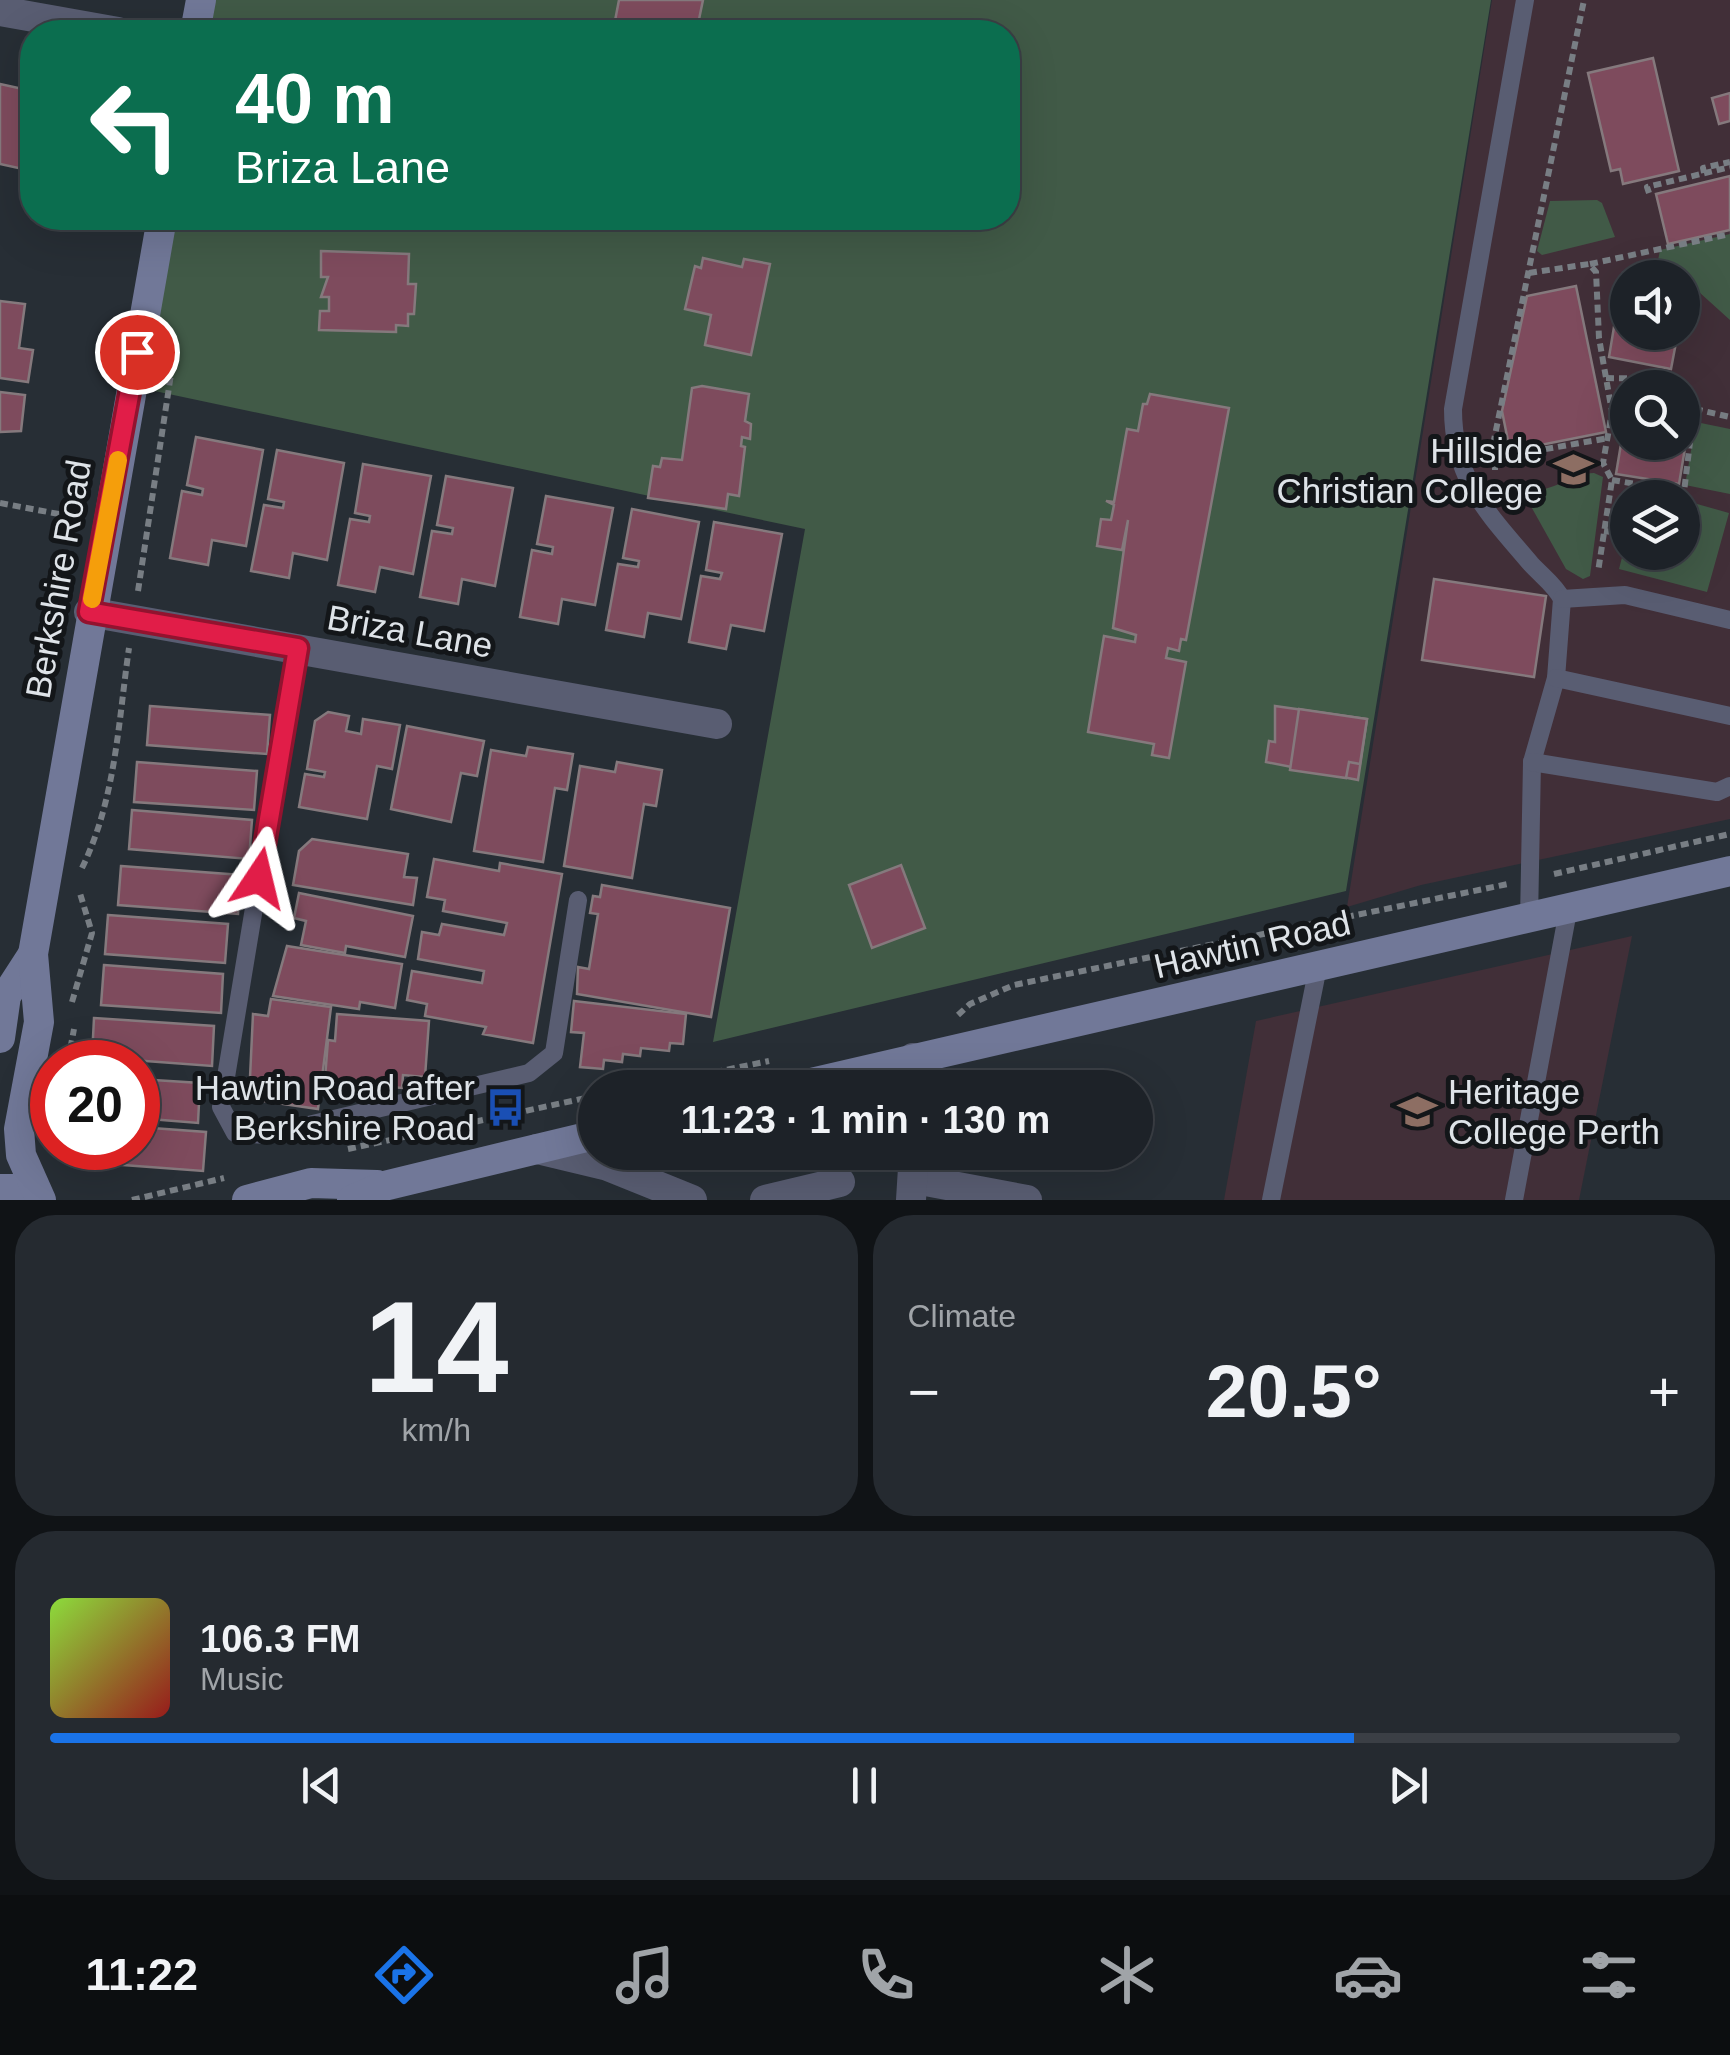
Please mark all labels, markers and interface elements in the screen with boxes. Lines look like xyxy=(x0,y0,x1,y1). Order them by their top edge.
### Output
icon: left xyxy=(70,60,200,190)
text: 40 m xyxy=(235,60,395,138)
text: Briza Lane xyxy=(235,142,450,193)
map controls xyxy=(1610,260,1700,570)
button: sound xyxy=(1610,260,1700,350)
pin xyxy=(95,310,180,395)
icon: arrive xyxy=(110,325,165,380)
button: search xyxy=(1610,370,1700,460)
place label: Hillside Christian College xyxy=(1276,431,1543,510)
school or university icon: Hillside Christian College xyxy=(1552,449,1594,491)
street label: Berkshire Road xyxy=(18,457,98,701)
button: layers xyxy=(1610,480,1700,570)
street label: Briza Lane xyxy=(324,597,496,665)
position arrow xyxy=(207,826,311,930)
street label: Hawtin Road xyxy=(1150,902,1354,986)
speed limit sign: 20 xyxy=(30,1040,160,1170)
place label: Hawtin Road after Berkshire Road xyxy=(195,1068,475,1147)
place label: Heritage College Perth xyxy=(1448,1072,1660,1151)
bus stop icon: Hawtin Road after Berkshire Road xyxy=(484,1086,526,1128)
school or university icon: Heritage College Perth xyxy=(1397,1090,1439,1132)
text: 11:23 · 1 min · 130 m xyxy=(681,1099,1050,1141)
text: 14 xyxy=(364,1274,509,1420)
text: Climate xyxy=(908,1298,1016,1334)
text: 20.5° xyxy=(1206,1349,1382,1433)
text: − xyxy=(908,1361,940,1423)
text: + xyxy=(1648,1361,1680,1423)
text: km/h xyxy=(402,1412,471,1448)
text: 106.3 FM xyxy=(200,1618,361,1660)
text: Music xyxy=(200,1661,284,1697)
icon: previous xyxy=(294,1758,349,1813)
icon: pause xyxy=(837,1758,892,1813)
icon: next xyxy=(1381,1758,1436,1813)
icon: directions xyxy=(369,1940,439,2010)
icon: music xyxy=(610,1940,680,2010)
icon: phone xyxy=(851,1940,921,2010)
icon: climate xyxy=(1092,1940,1162,2010)
icon: car xyxy=(1333,1940,1403,2010)
icon: filters xyxy=(1574,1940,1644,2010)
text: 11:22 xyxy=(86,1949,198,2000)

